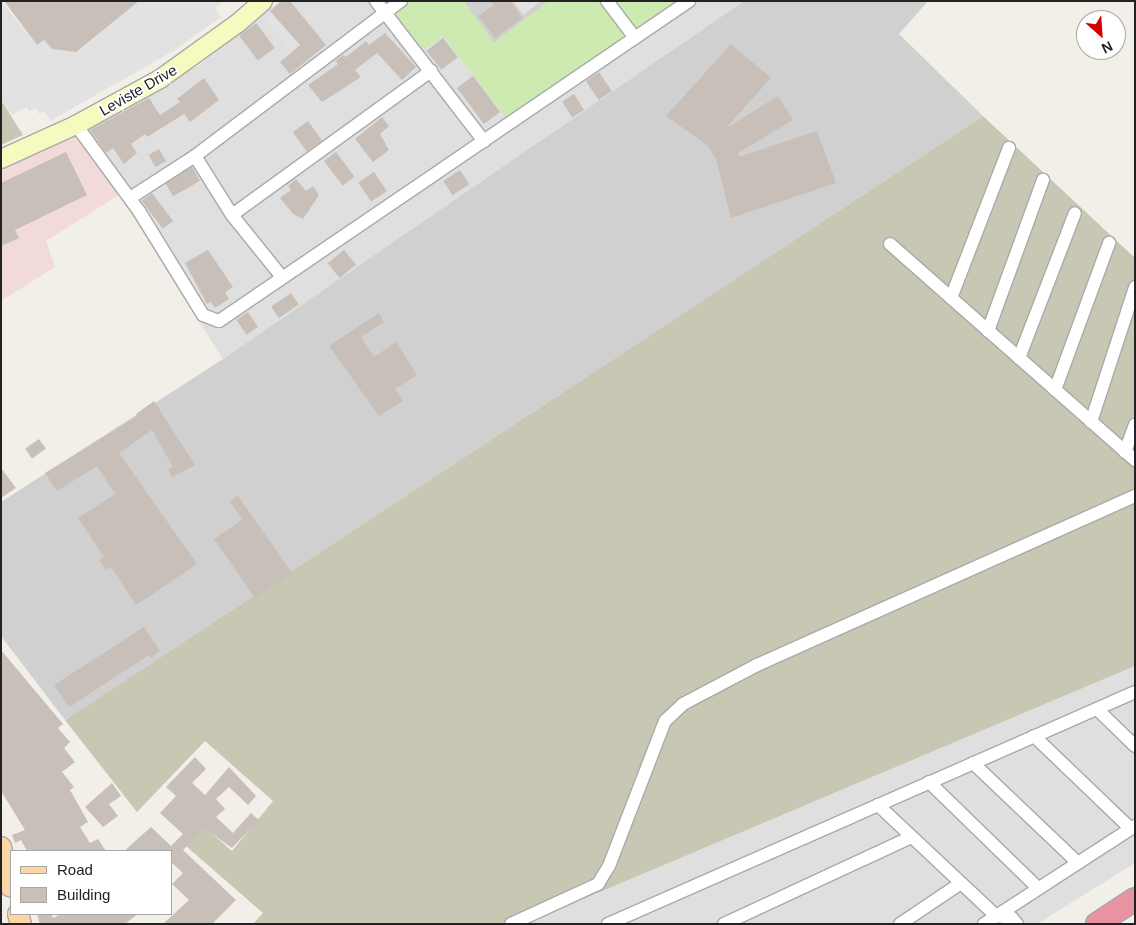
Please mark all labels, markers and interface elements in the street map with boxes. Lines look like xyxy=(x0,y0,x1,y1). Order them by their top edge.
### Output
north arrow xyxy=(1076,10,1126,60)
text: N xyxy=(1099,38,1115,57)
street label: Leviste Drive xyxy=(96,61,180,119)
legend xyxy=(10,850,172,915)
text: Road xyxy=(57,861,93,878)
text: Building xyxy=(57,886,110,903)

